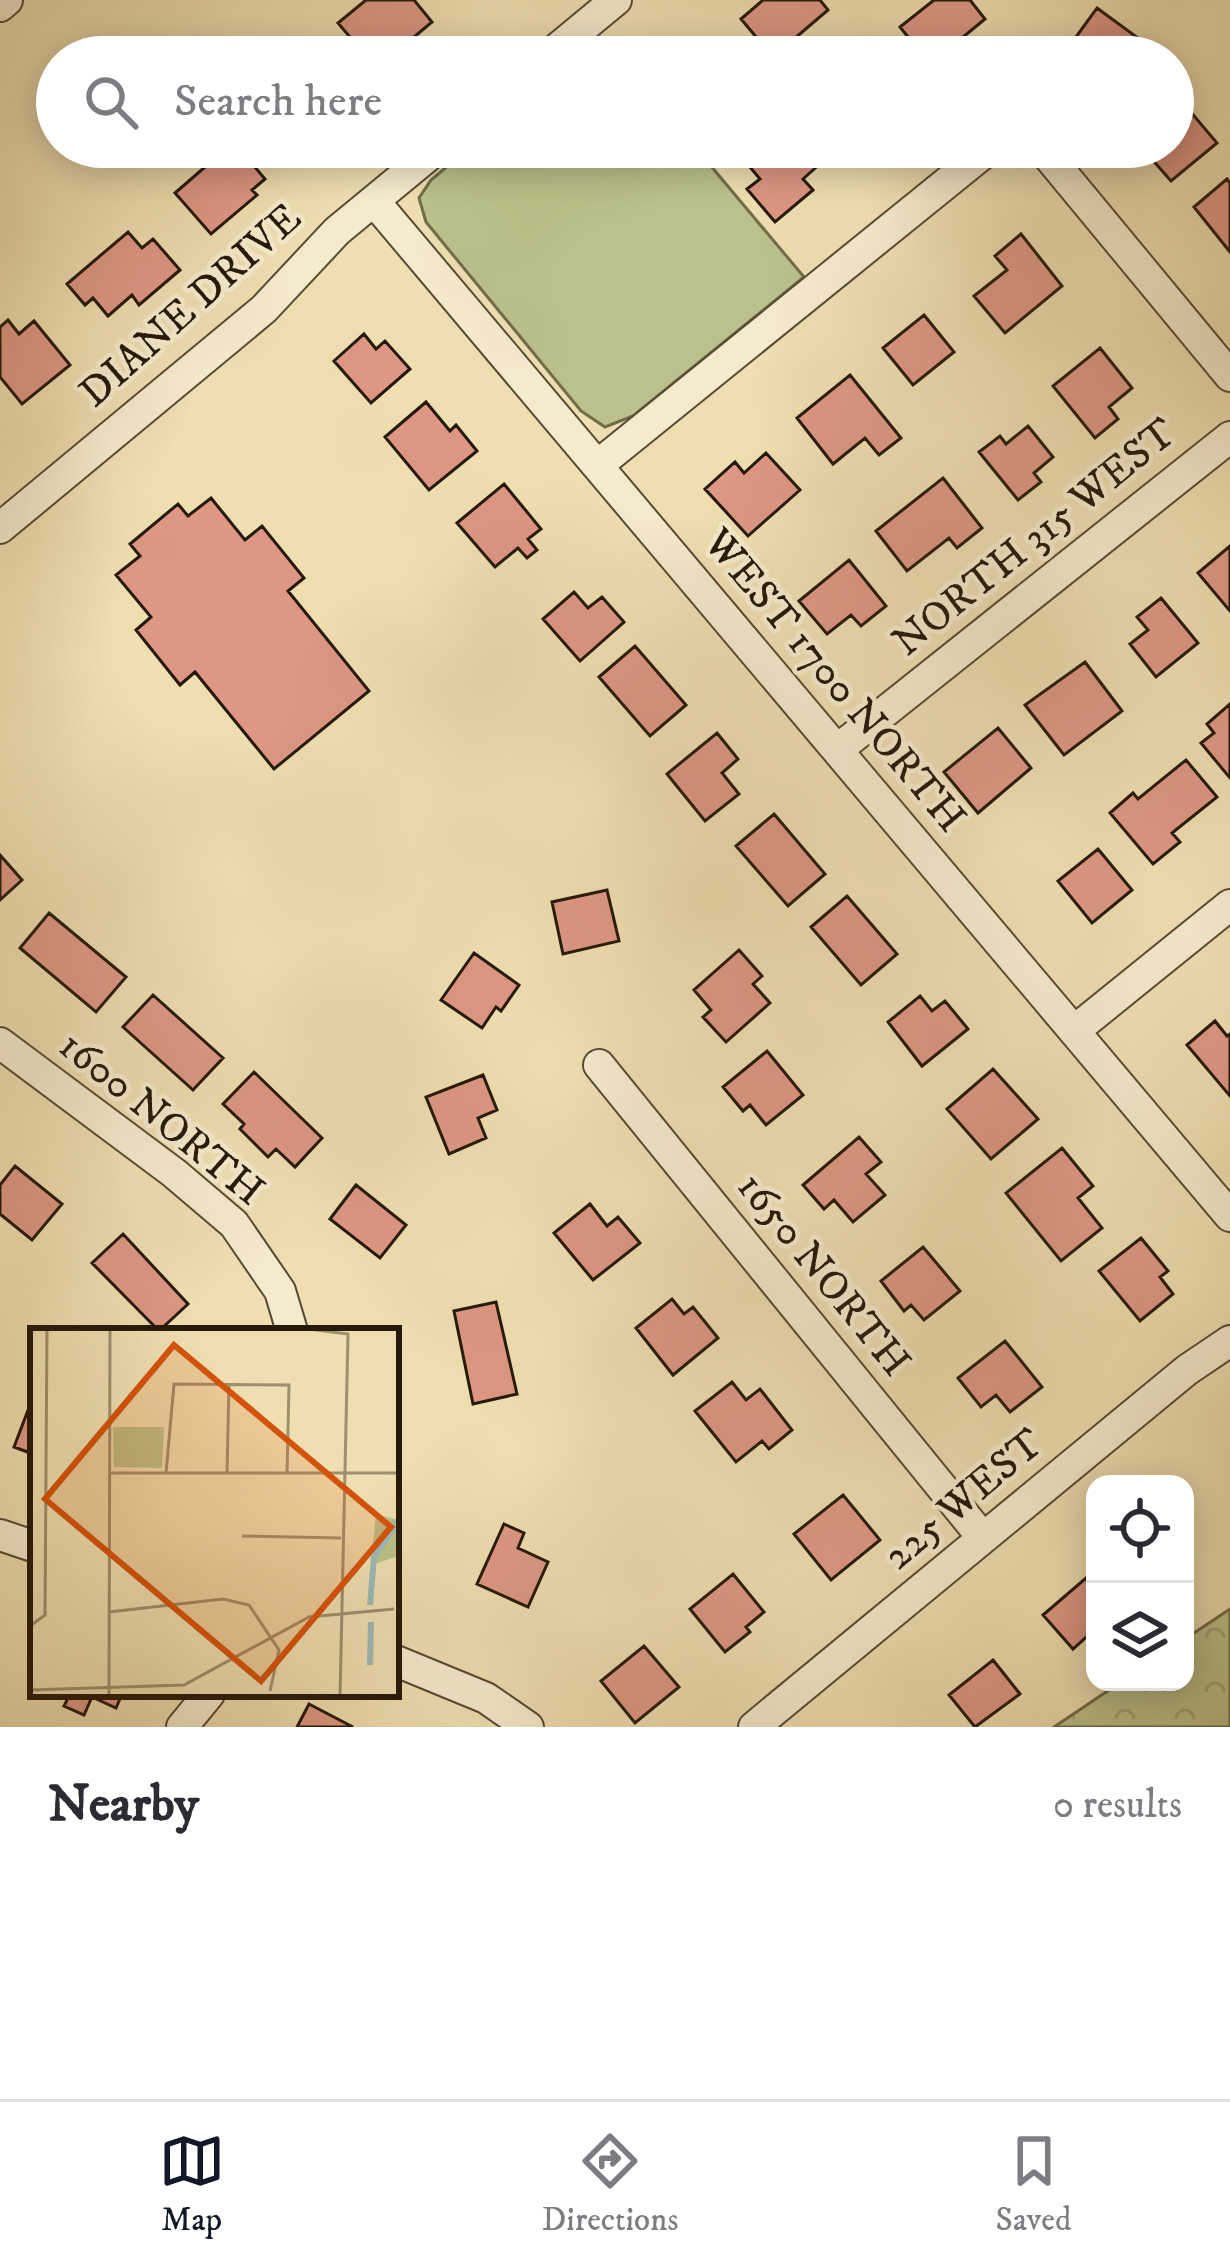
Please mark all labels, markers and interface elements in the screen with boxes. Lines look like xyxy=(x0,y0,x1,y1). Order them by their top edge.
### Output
search box xyxy=(36,36,1194,168)
icon: search xyxy=(78,69,144,135)
text: Search here xyxy=(174,74,382,130)
street label: DIANE DRIVE xyxy=(69,193,313,419)
street label: NORTH 315 WEST xyxy=(883,408,1188,668)
street label: WEST 1700 NORTH xyxy=(691,518,976,844)
street label: 1600 NORTH xyxy=(48,1020,274,1218)
street label: 1650 NORTH xyxy=(725,1162,921,1388)
inset map xyxy=(30,1328,399,1697)
street label: 225 WEST xyxy=(873,1418,1055,1582)
map controls xyxy=(1086,1475,1194,1691)
button: locate xyxy=(1086,1475,1194,1583)
button: layers xyxy=(1086,1583,1194,1691)
text: Nearby xyxy=(48,1773,199,1837)
text: 0 results xyxy=(1053,1781,1182,1830)
tab: Map xyxy=(159,2128,225,2241)
tab: Directions xyxy=(542,2128,678,2241)
tab: Saved xyxy=(996,2128,1071,2241)

